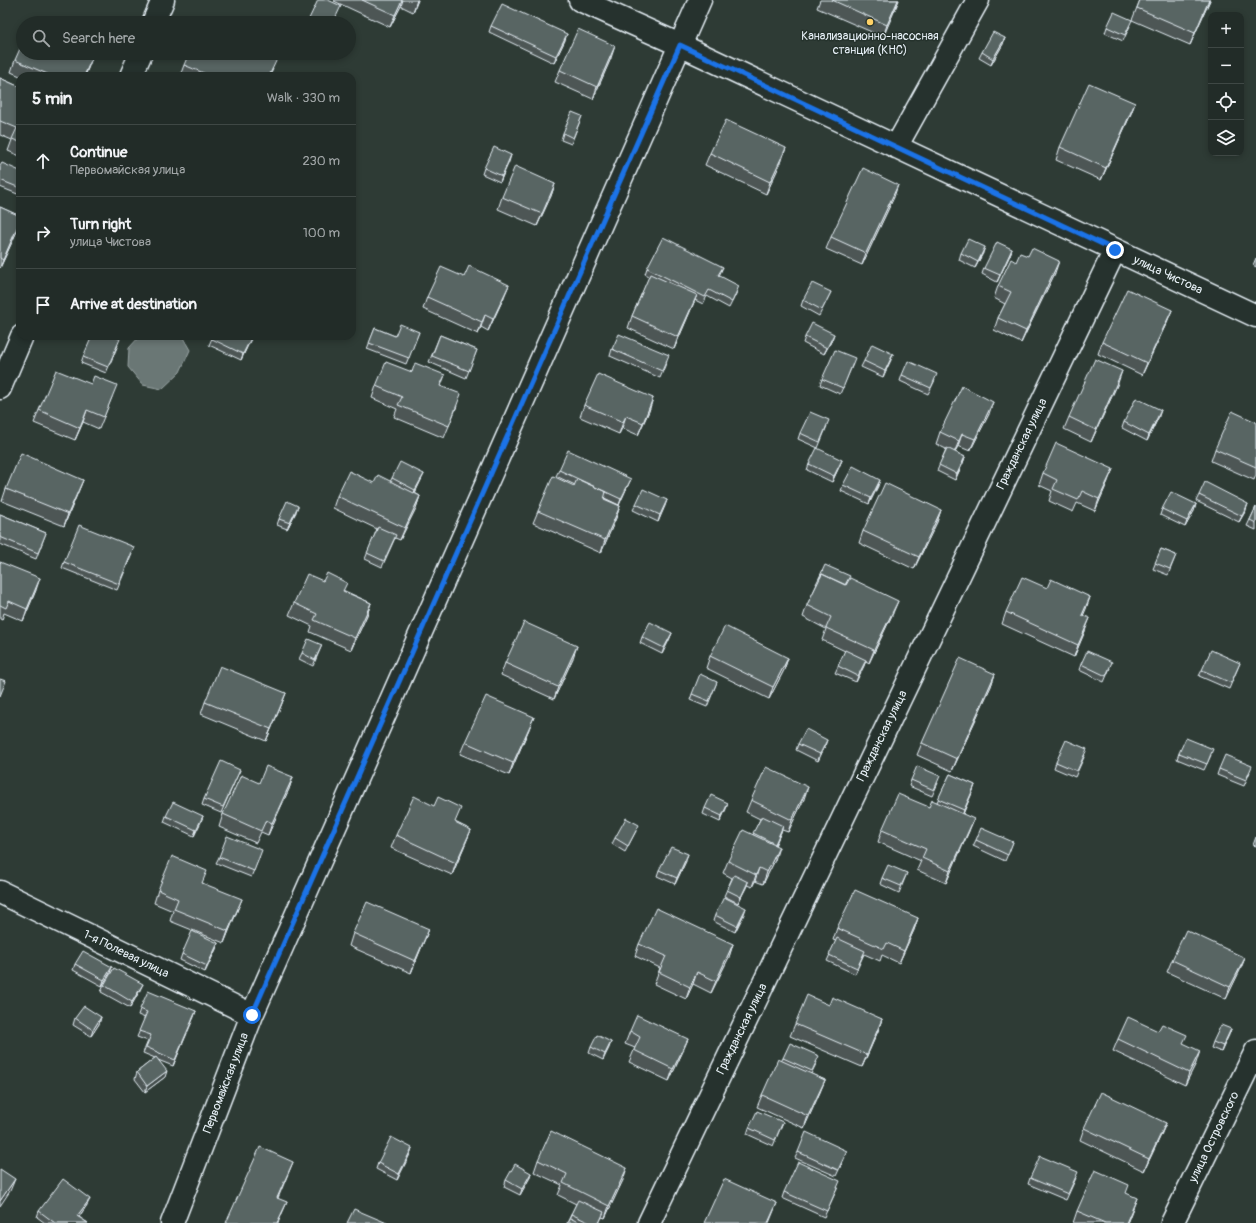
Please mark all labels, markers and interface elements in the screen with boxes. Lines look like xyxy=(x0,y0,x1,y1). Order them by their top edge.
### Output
map controls xyxy=(1208,12,1244,156)
button: + xyxy=(1208,12,1244,48)
search box xyxy=(16,16,356,60)
marker: Канализационно-насосная станция (КНС) xyxy=(865,17,875,27)
icon: search xyxy=(30,27,52,49)
text: Search here xyxy=(62,29,135,48)
place label: Канализационно-насосная станция (КНС) xyxy=(801,29,939,58)
button: − xyxy=(1208,48,1244,84)
button: locate xyxy=(1208,84,1244,120)
text: 5 min xyxy=(32,88,72,109)
text: Walk · 330 m xyxy=(267,90,340,106)
button: layers xyxy=(1208,120,1244,156)
text: Continue xyxy=(70,143,128,162)
icon: ahead xyxy=(32,150,54,172)
text: 230 m xyxy=(303,153,340,169)
text: Первомайская улица xyxy=(70,162,185,178)
text: Turn right xyxy=(70,215,131,234)
icon: right xyxy=(32,222,54,244)
text: 100 m xyxy=(303,225,340,241)
text: улица Чистова xyxy=(70,234,151,250)
route end xyxy=(1106,241,1124,259)
street label: улица Чистова xyxy=(1130,252,1205,298)
icon: arrive xyxy=(32,294,54,316)
text: Arrive at destination xyxy=(70,295,197,314)
street label: Гражданская улица xyxy=(993,396,1051,492)
street label: Гражданская улица xyxy=(853,688,911,784)
street label: 1-я Полевая улица xyxy=(81,927,172,981)
street label: Гражданская улица xyxy=(713,981,771,1077)
route start xyxy=(243,1006,261,1024)
street label: Первомайская улица xyxy=(200,1030,252,1135)
street label: улица Островского xyxy=(1185,1089,1243,1186)

